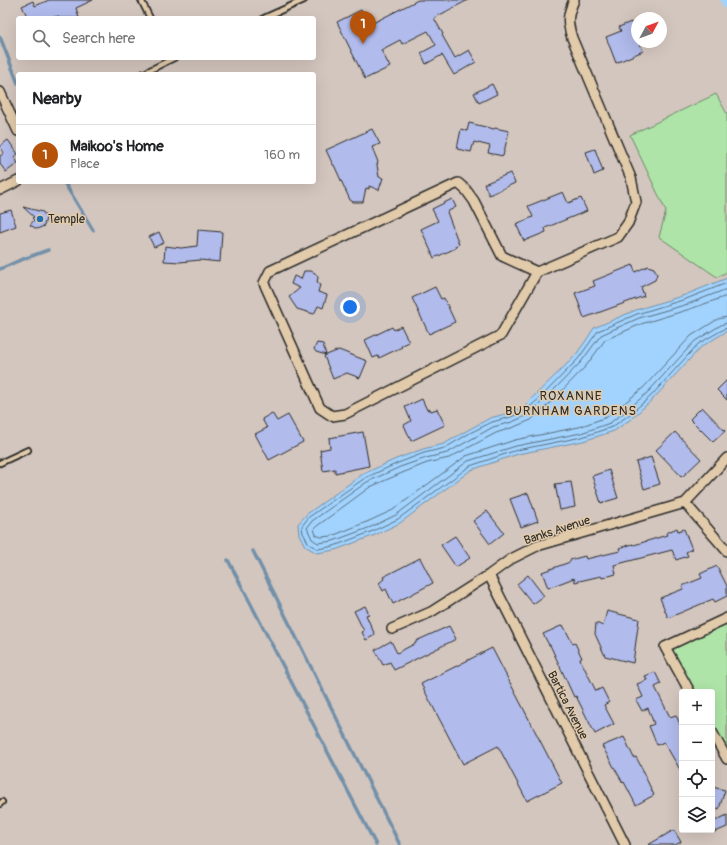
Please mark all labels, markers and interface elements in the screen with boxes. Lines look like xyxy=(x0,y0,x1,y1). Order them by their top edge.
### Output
pin: 1 xyxy=(350,11,376,44)
north arrow xyxy=(631,12,667,48)
search box xyxy=(16,16,316,60)
icon: search xyxy=(30,27,52,49)
text: Search here xyxy=(62,29,135,48)
text: Nearby xyxy=(32,88,81,109)
text: Maikoo's Home xyxy=(70,137,164,156)
text: 1 xyxy=(42,147,48,163)
text: 160 m xyxy=(264,147,300,163)
text: Place xyxy=(70,156,99,172)
place label: Temple xyxy=(48,212,85,227)
marker: Temple xyxy=(35,214,45,224)
your location xyxy=(340,297,360,317)
district label: ROXANNE BURNHAM GARDENS xyxy=(505,388,637,419)
street label: Banks Avenue xyxy=(522,513,592,548)
street label: Bartica Avenue xyxy=(544,668,591,742)
map controls xyxy=(679,689,715,833)
button: + xyxy=(679,689,715,725)
button: − xyxy=(679,725,715,761)
button: locate xyxy=(679,761,715,797)
button: layers xyxy=(679,797,715,833)

